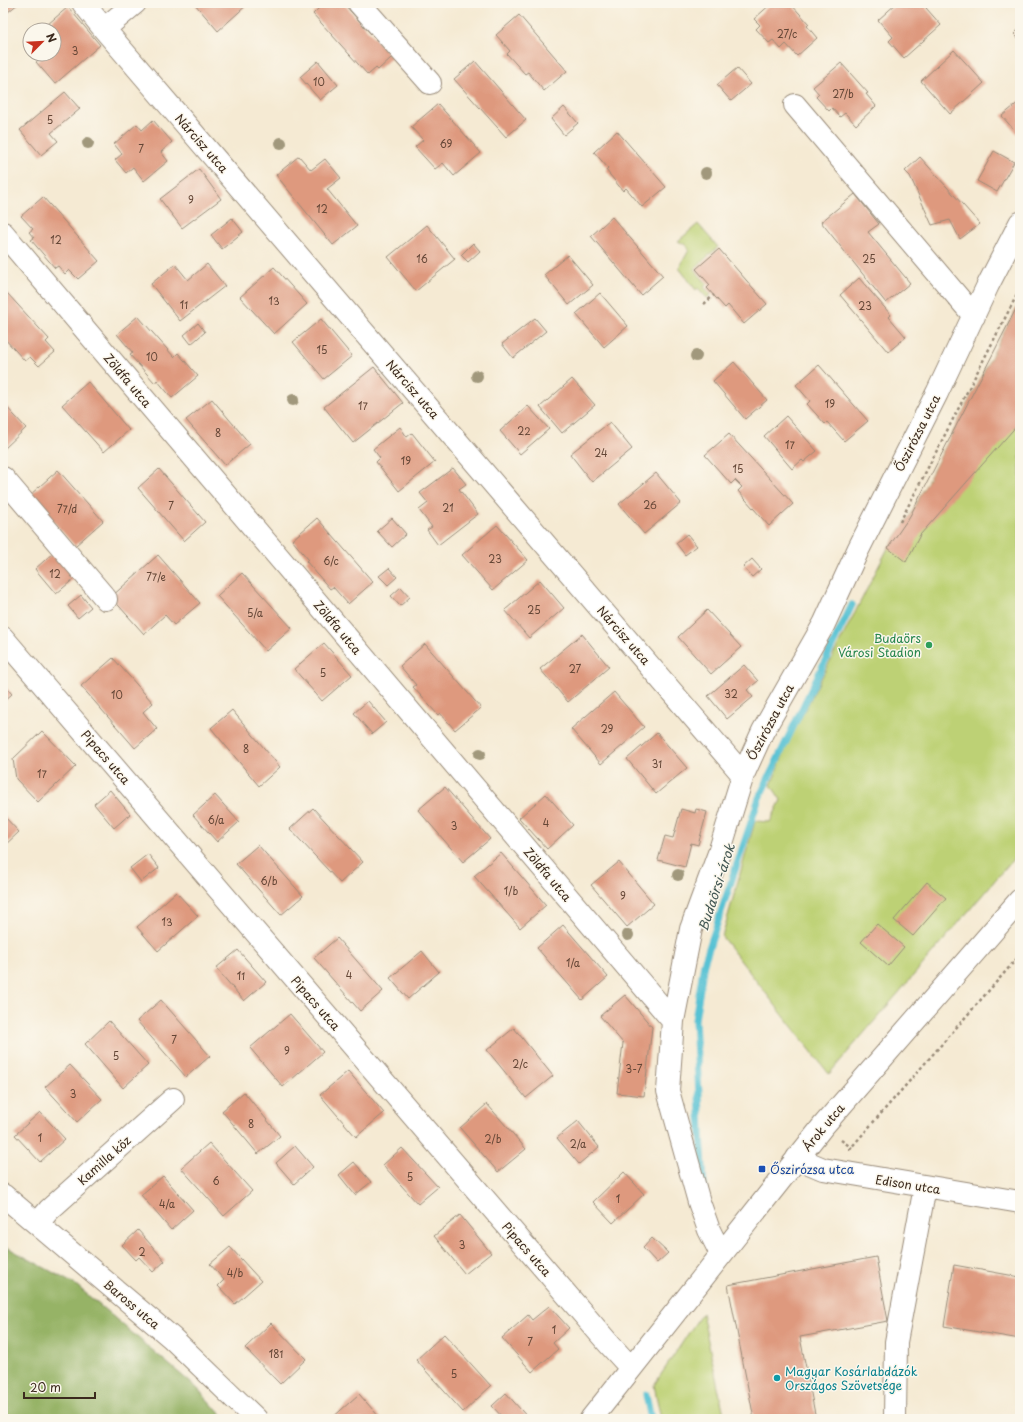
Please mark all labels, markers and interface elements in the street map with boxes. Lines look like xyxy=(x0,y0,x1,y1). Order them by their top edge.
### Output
north arrow xyxy=(22,22,62,62)
house number: 27/c xyxy=(777,26,797,41)
text: N xyxy=(42,30,61,45)
house number: 3 xyxy=(72,43,78,58)
house number: 10 xyxy=(313,74,325,89)
house number: 27/b xyxy=(832,86,854,101)
street label: Nárcisz utca xyxy=(171,109,233,177)
house number: 5 xyxy=(47,112,53,127)
house number: 69 xyxy=(440,136,452,151)
house number: 7 xyxy=(138,141,144,156)
house number: 9 xyxy=(188,192,194,207)
house number: 12 xyxy=(316,201,328,216)
house number: 12 xyxy=(50,232,62,247)
house number: 16 xyxy=(416,251,428,266)
house number: 25 xyxy=(862,251,876,266)
house number: 13 xyxy=(268,293,280,308)
house number: 11 xyxy=(180,297,188,312)
house number: 23 xyxy=(858,298,872,313)
house number: 15 xyxy=(317,342,327,357)
street label: Zöldfa utca xyxy=(100,349,156,411)
house number: 10 xyxy=(146,349,158,364)
street label: Nárcisz utca xyxy=(382,355,444,423)
street label: Őszirózsa utca xyxy=(890,391,944,475)
house number: 19 xyxy=(825,396,835,411)
house number: 17 xyxy=(358,398,369,413)
house number: 22 xyxy=(517,423,531,438)
house number: 8 xyxy=(215,425,221,440)
house number: 17 xyxy=(785,437,796,452)
house number: 24 xyxy=(594,445,608,460)
house number: 19 xyxy=(401,453,411,468)
house number: 15 xyxy=(733,461,743,476)
house number: 26 xyxy=(643,497,657,512)
house number: 7 xyxy=(168,498,174,513)
house number: 21 xyxy=(442,500,454,515)
house number: 77/d xyxy=(57,501,77,516)
house number: 23 xyxy=(488,551,502,566)
house number: 6/c xyxy=(323,553,339,568)
house number: 12 xyxy=(49,566,61,581)
house number: 77/e xyxy=(146,569,166,584)
street label: Zöldfa utca xyxy=(310,596,366,658)
street label: Nárcisz utca xyxy=(593,601,655,669)
house number: 25 xyxy=(527,602,541,617)
house number: 5/a xyxy=(247,605,264,620)
place label: Budaörs Városi Stadion xyxy=(838,629,922,661)
marker: Budaörs Városi Stadion xyxy=(924,640,934,650)
house number: 27 xyxy=(569,661,582,676)
house number: 5 xyxy=(320,665,326,680)
street label: Őszirózsa utca xyxy=(742,680,798,763)
house number: 32 xyxy=(724,686,738,701)
house number: 10 xyxy=(111,687,123,702)
house number: 29 xyxy=(601,721,614,736)
street label: Pipacs utca xyxy=(77,726,135,788)
house number: 8 xyxy=(243,741,249,756)
house number: 31 xyxy=(652,756,662,771)
house number: 17 xyxy=(37,766,48,781)
house number: 6/a xyxy=(208,812,225,827)
house number: 4 xyxy=(543,815,550,830)
house number: 3 xyxy=(451,818,457,833)
water label: Budaörsi-árok xyxy=(693,840,739,933)
street label: Zöldfa utca xyxy=(520,843,576,905)
house number: 6/b xyxy=(261,873,278,888)
house number: 1/b xyxy=(504,883,518,898)
house number: 9 xyxy=(620,888,626,903)
house number: 13 xyxy=(161,914,173,929)
house number: 1/a xyxy=(566,955,581,970)
house number: 4 xyxy=(346,967,353,982)
house number: 11 xyxy=(237,968,245,983)
street label: Pipacs utca xyxy=(287,972,345,1034)
house number: 7 xyxy=(171,1032,177,1047)
house number: 9 xyxy=(284,1043,290,1058)
house number: 5 xyxy=(113,1048,119,1063)
house number: 2/c xyxy=(512,1056,528,1071)
house number: 3-7 xyxy=(626,1061,643,1076)
house number: 3 xyxy=(70,1086,76,1101)
street label: Árok utca xyxy=(798,1099,849,1155)
house number: 8 xyxy=(248,1116,254,1131)
house number: 1 xyxy=(38,1130,42,1145)
street label: Kamilla köz xyxy=(73,1131,135,1189)
house number: 2/b xyxy=(485,1131,502,1146)
house number: 2/a xyxy=(570,1136,587,1151)
place label: Őszirózsa utca xyxy=(770,1160,855,1178)
marker: Őszirózsa utca xyxy=(757,1164,767,1174)
house number: 5 xyxy=(407,1169,413,1184)
street label: Edison utca xyxy=(874,1170,942,1198)
house number: 6 xyxy=(212,1173,220,1188)
house number: 1 xyxy=(616,1191,620,1206)
house number: 4/a xyxy=(159,1196,176,1211)
street label: Pipacs utca xyxy=(498,1218,556,1280)
house number: 3 xyxy=(459,1237,465,1252)
house number: 2 xyxy=(138,1244,146,1259)
house number: 4/b xyxy=(227,1265,243,1280)
street label: Baross utca xyxy=(100,1275,164,1333)
house number: 1 xyxy=(552,1322,556,1337)
house number: 7 xyxy=(527,1334,533,1349)
house number: 181 xyxy=(269,1346,283,1361)
place label: Magyar Kosárlabdázók Országos Szövetsége xyxy=(785,1362,918,1394)
house number: 5 xyxy=(451,1366,457,1381)
marker: Magyar Kosárlabdázók Országos Szövetsége xyxy=(772,1373,782,1383)
scale bar xyxy=(24,1374,95,1400)
text: 20 m xyxy=(30,1378,61,1396)

